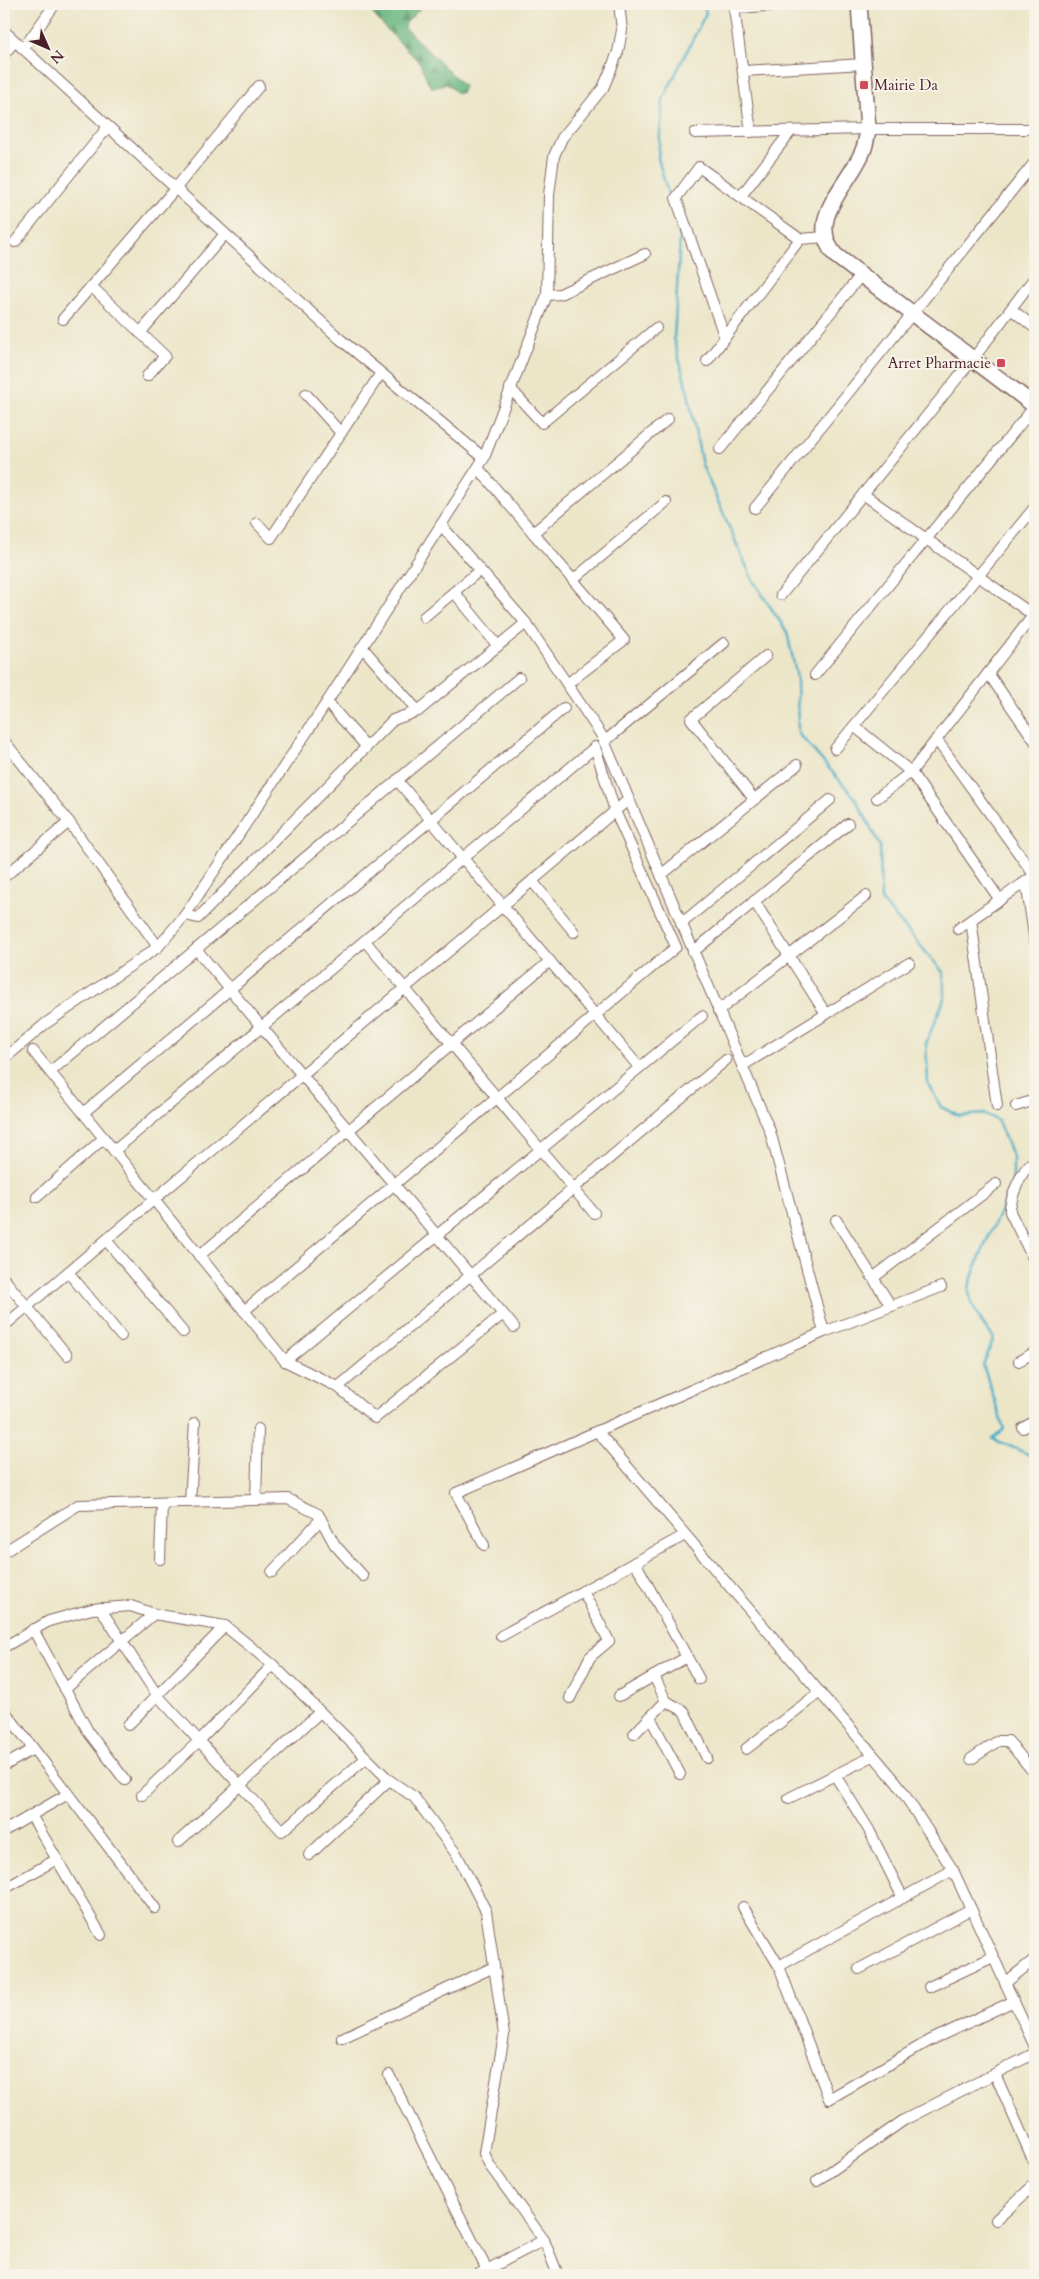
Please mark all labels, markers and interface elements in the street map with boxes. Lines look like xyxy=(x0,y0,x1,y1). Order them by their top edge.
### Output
north arrow xyxy=(22,22,72,72)
text: N xyxy=(46,46,68,68)
place label: Mairie Da xyxy=(874,75,939,95)
marker: Mairie Da xyxy=(858,79,870,91)
place label: Arret Pharmacie xyxy=(888,353,991,373)
marker: Arret Pharmacie xyxy=(995,357,1007,369)

